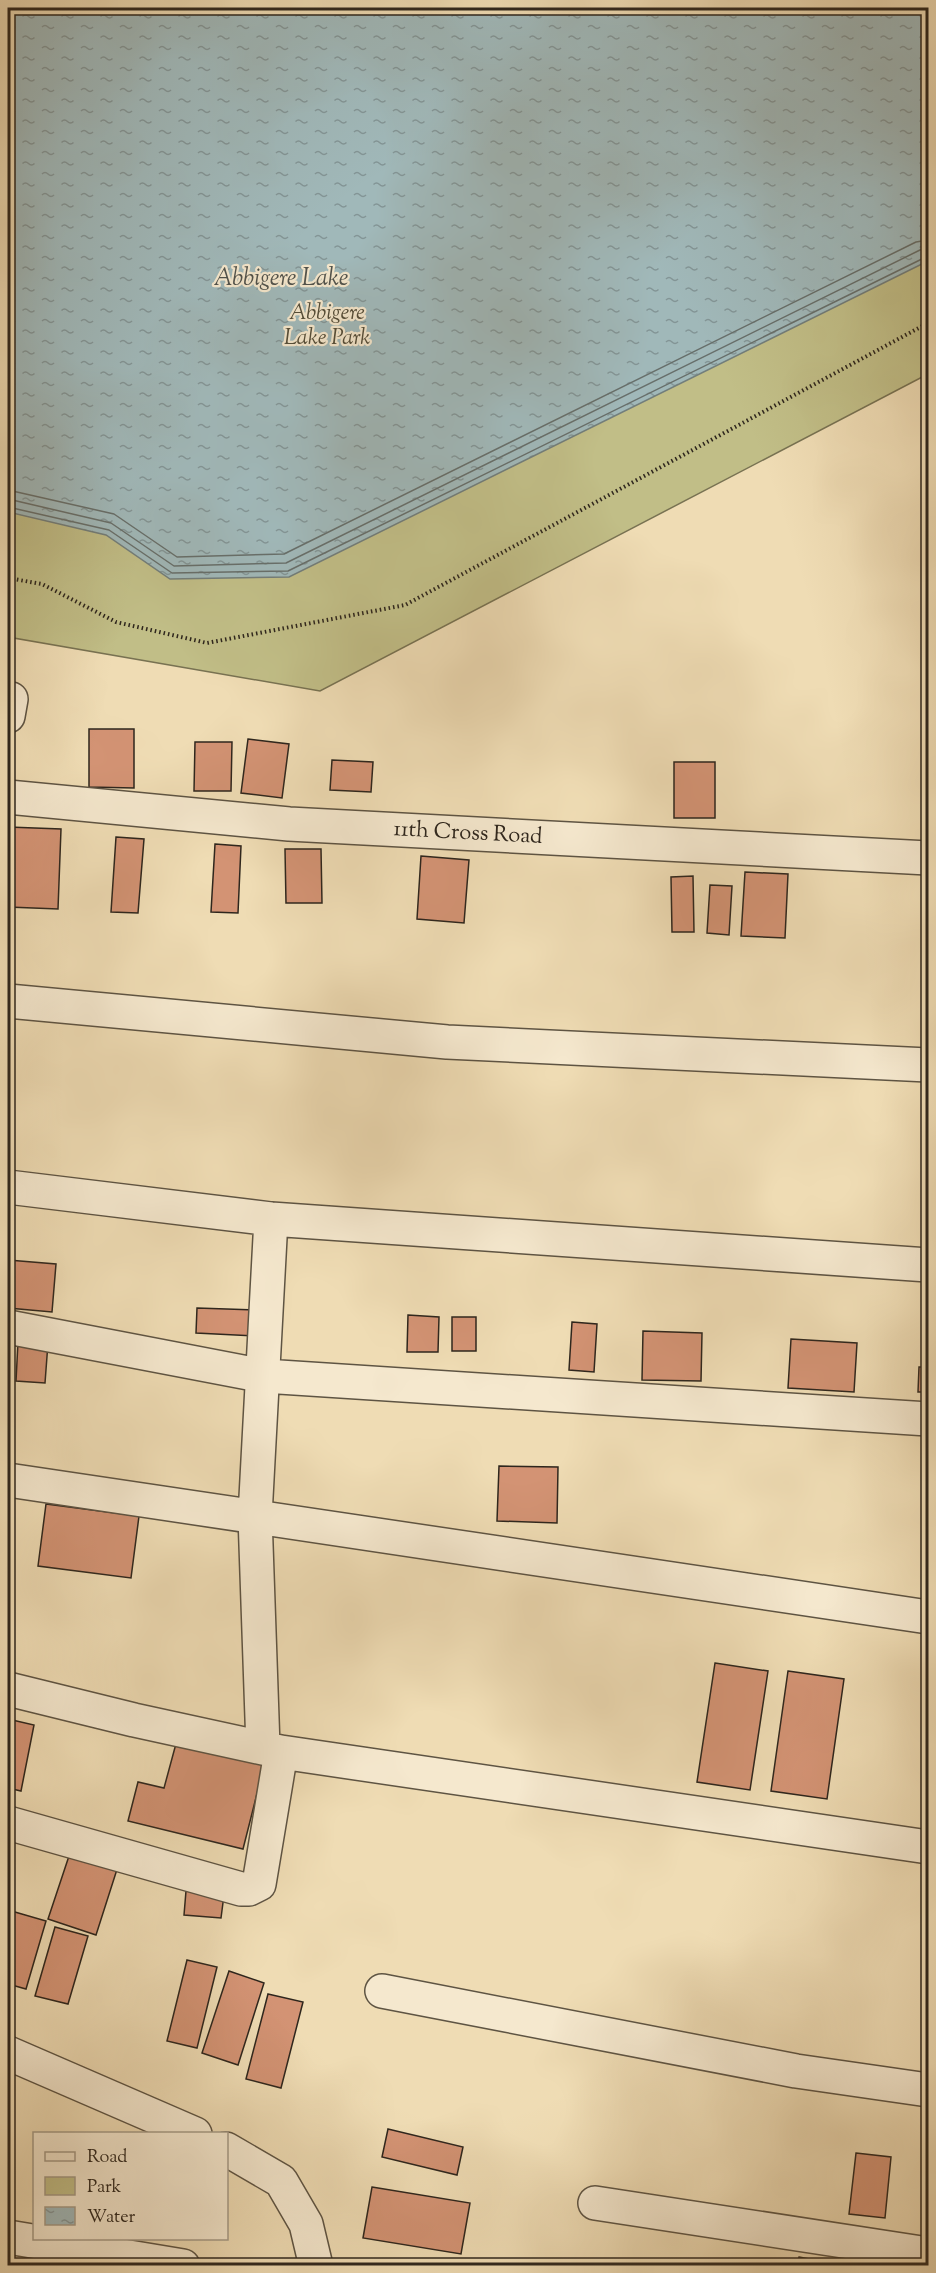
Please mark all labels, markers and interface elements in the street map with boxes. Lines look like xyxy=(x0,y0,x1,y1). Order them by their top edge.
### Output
water label: Abbigere Lake xyxy=(214,262,348,296)
park label: Abbigere Lake Park xyxy=(284,298,370,355)
street label: 11th Cross Road xyxy=(393,814,543,854)
legend xyxy=(33,2132,228,2240)
text: Road xyxy=(87,2145,127,2171)
text: Park xyxy=(87,2175,122,2201)
text: Water xyxy=(87,2205,136,2231)

